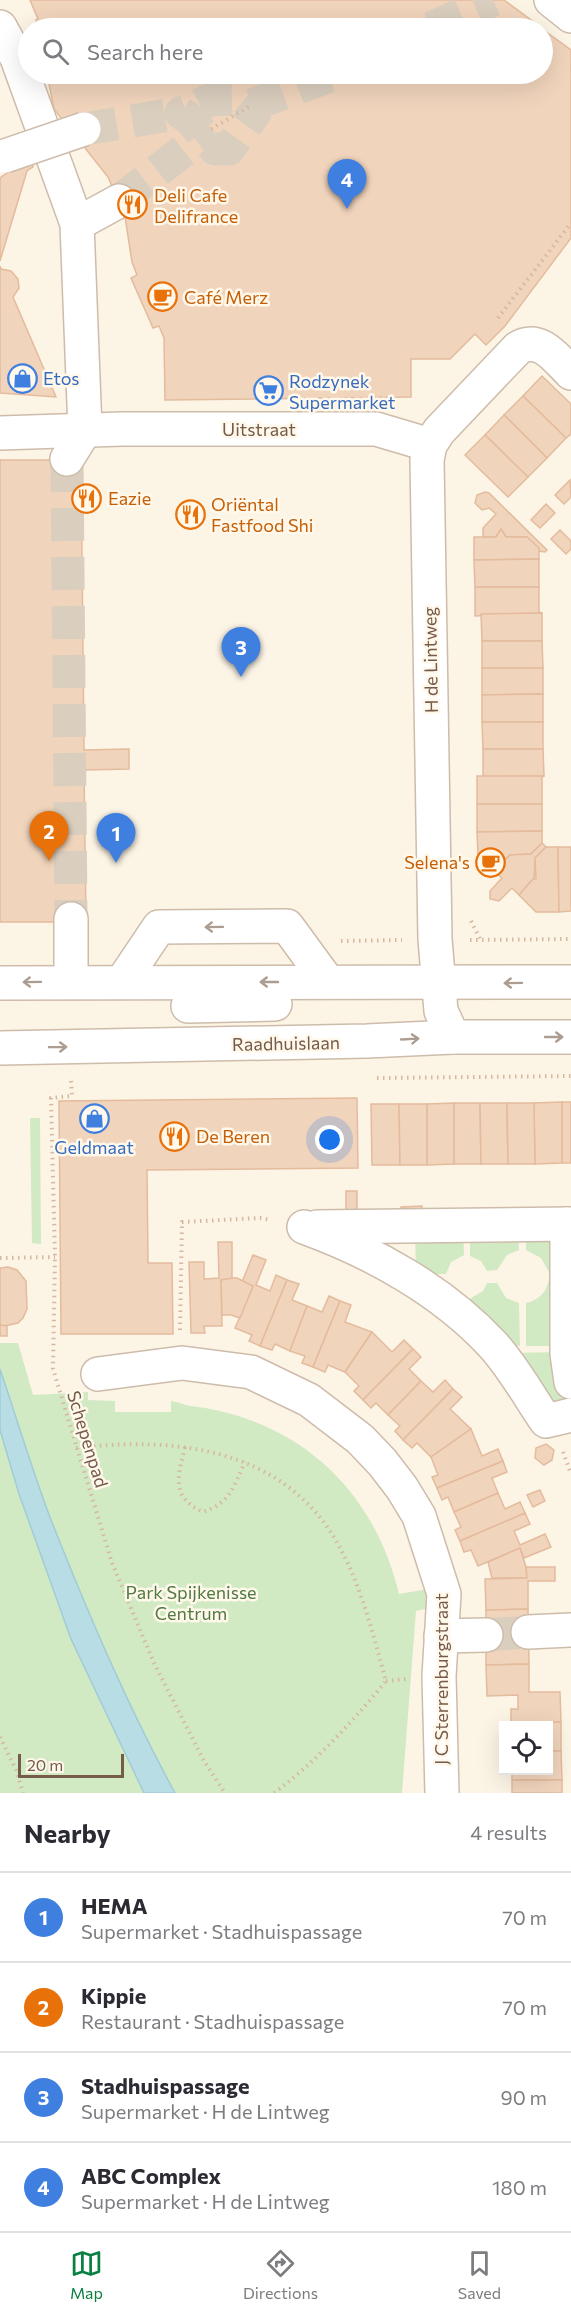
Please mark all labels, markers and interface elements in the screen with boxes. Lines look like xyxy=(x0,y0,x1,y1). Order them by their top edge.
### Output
search box xyxy=(18,18,553,84)
icon: search xyxy=(39,35,72,68)
text: Search here xyxy=(87,38,203,65)
pin: 4 xyxy=(328,160,366,209)
place label: Deli Cafe Delifrance xyxy=(154,184,238,227)
restaurant icon: Deli Cafe Delifrance xyxy=(117,189,149,221)
cafe icon: Café Merz xyxy=(147,281,179,313)
place label: Café Merz xyxy=(184,286,268,308)
shop icon: Etos xyxy=(6,362,38,394)
place label: Etos xyxy=(43,367,80,389)
place label: Rodzynek Supermarket xyxy=(289,370,395,413)
supermarket icon: Rodzynek Supermarket xyxy=(252,375,284,407)
street label: Uitstraat xyxy=(222,418,296,440)
restaurant icon: Eazie xyxy=(71,482,103,514)
place label: Eazie xyxy=(108,487,151,509)
place label: Oriëntal Fastfood Shi xyxy=(211,493,313,536)
restaurant icon: Oriëntal Fastfood Shi xyxy=(174,498,206,530)
street label: H de Lintweg xyxy=(418,606,442,713)
pin: 3 xyxy=(222,628,260,677)
pin: 2 xyxy=(29,812,68,861)
pin: 1 xyxy=(96,814,136,863)
cafe icon: Selena's xyxy=(475,846,507,878)
place label: Selena's xyxy=(404,851,470,873)
one-way arrow xyxy=(205,921,225,932)
one-way arrow xyxy=(259,976,279,988)
one-way arrow xyxy=(22,977,42,988)
one-way arrow xyxy=(503,977,523,989)
street label: Raadhuislaan xyxy=(232,1031,340,1055)
one-way arrow xyxy=(543,1031,563,1043)
one-way arrow xyxy=(400,1034,420,1045)
one-way arrow xyxy=(48,1041,68,1053)
shop icon: Geldmaat xyxy=(78,1102,110,1134)
restaurant icon: De Beren xyxy=(159,1120,191,1152)
place label: De Beren xyxy=(196,1125,270,1147)
your location xyxy=(315,1125,344,1154)
place label: Geldmaat xyxy=(54,1136,134,1158)
street label: Schepenpad xyxy=(63,1388,113,1490)
park label: Park Spijkenisse Centrum xyxy=(125,1581,257,1624)
street label: J C Sterrenburgstraat xyxy=(430,1593,452,1765)
map controls xyxy=(499,1721,553,1775)
button: locate xyxy=(499,1721,553,1775)
scale bar xyxy=(18,1751,124,1778)
text: 20 m xyxy=(27,1755,63,1774)
text: Nearby xyxy=(24,1817,111,1848)
text: 4 results xyxy=(470,1820,547,1844)
text: HEMA xyxy=(81,1892,148,1919)
text: 1 xyxy=(39,1905,48,1929)
text: 70 m xyxy=(502,1905,547,1929)
text: Supermarket · Stadhuispassage xyxy=(81,1919,362,1943)
text: Kippie xyxy=(81,1982,146,2009)
text: 2 xyxy=(38,1995,49,2019)
text: 70 m xyxy=(502,1995,547,2019)
text: Restaurant · Stadhuispassage xyxy=(81,2009,344,2033)
text: Stadhuispassage xyxy=(81,2072,250,2099)
text: 3 xyxy=(38,2085,49,2109)
text: 90 m xyxy=(501,2085,547,2109)
text: Supermarket · H de Lintweg xyxy=(81,2099,330,2123)
text: ABC Complex xyxy=(81,2162,221,2189)
text: 4 xyxy=(37,2175,50,2199)
text: 180 m xyxy=(492,2175,547,2199)
text: Supermarket · H de Lintweg xyxy=(81,2189,330,2213)
tab: Map xyxy=(70,2247,103,2302)
tab: Directions xyxy=(243,2247,318,2302)
tab: Saved xyxy=(458,2247,501,2302)

